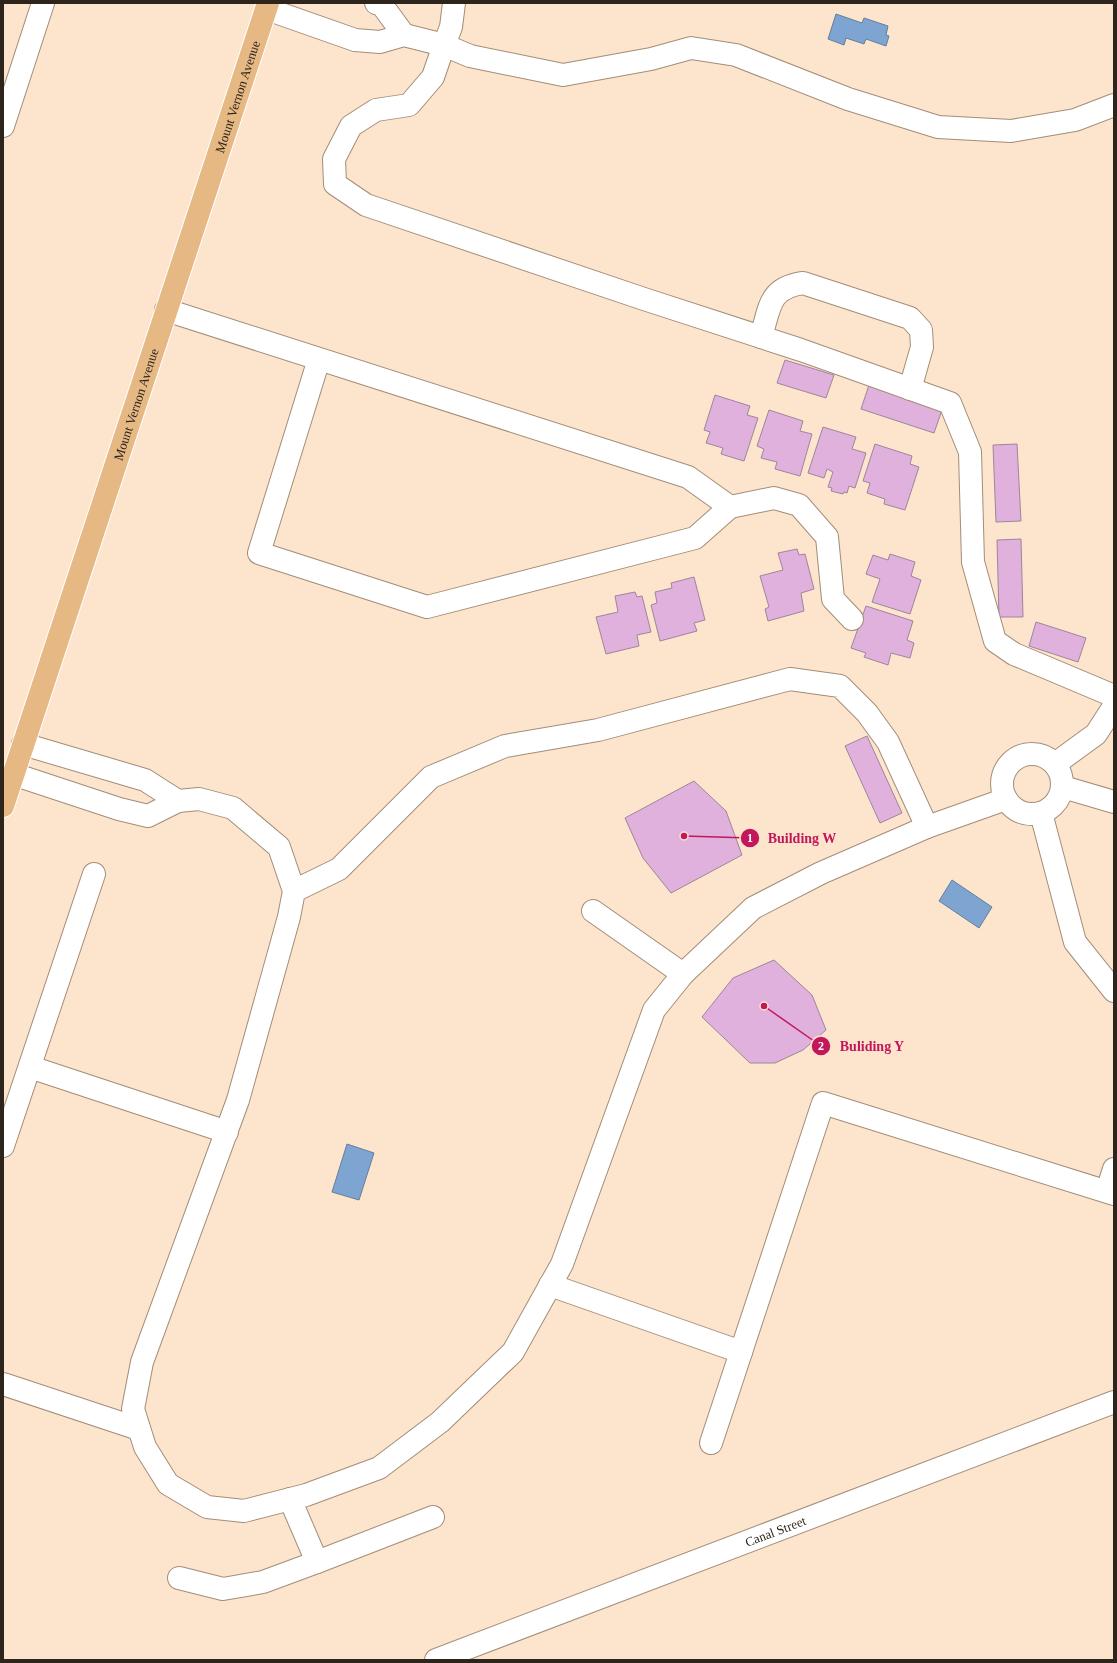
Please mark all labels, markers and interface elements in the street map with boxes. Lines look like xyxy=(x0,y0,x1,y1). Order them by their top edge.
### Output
street label: Mount Vernon Avenue xyxy=(212,39,263,155)
street label: Mount Vernon Avenue xyxy=(111,346,162,463)
callout: Building W xyxy=(740,825,845,851)
text: 1 xyxy=(747,831,753,845)
text: Building W xyxy=(768,831,836,846)
callout: Buliding Y xyxy=(811,1033,912,1059)
text: 2 xyxy=(818,1039,824,1053)
text: Buliding Y xyxy=(840,1039,904,1054)
street label: Canal Street xyxy=(743,1513,808,1550)

